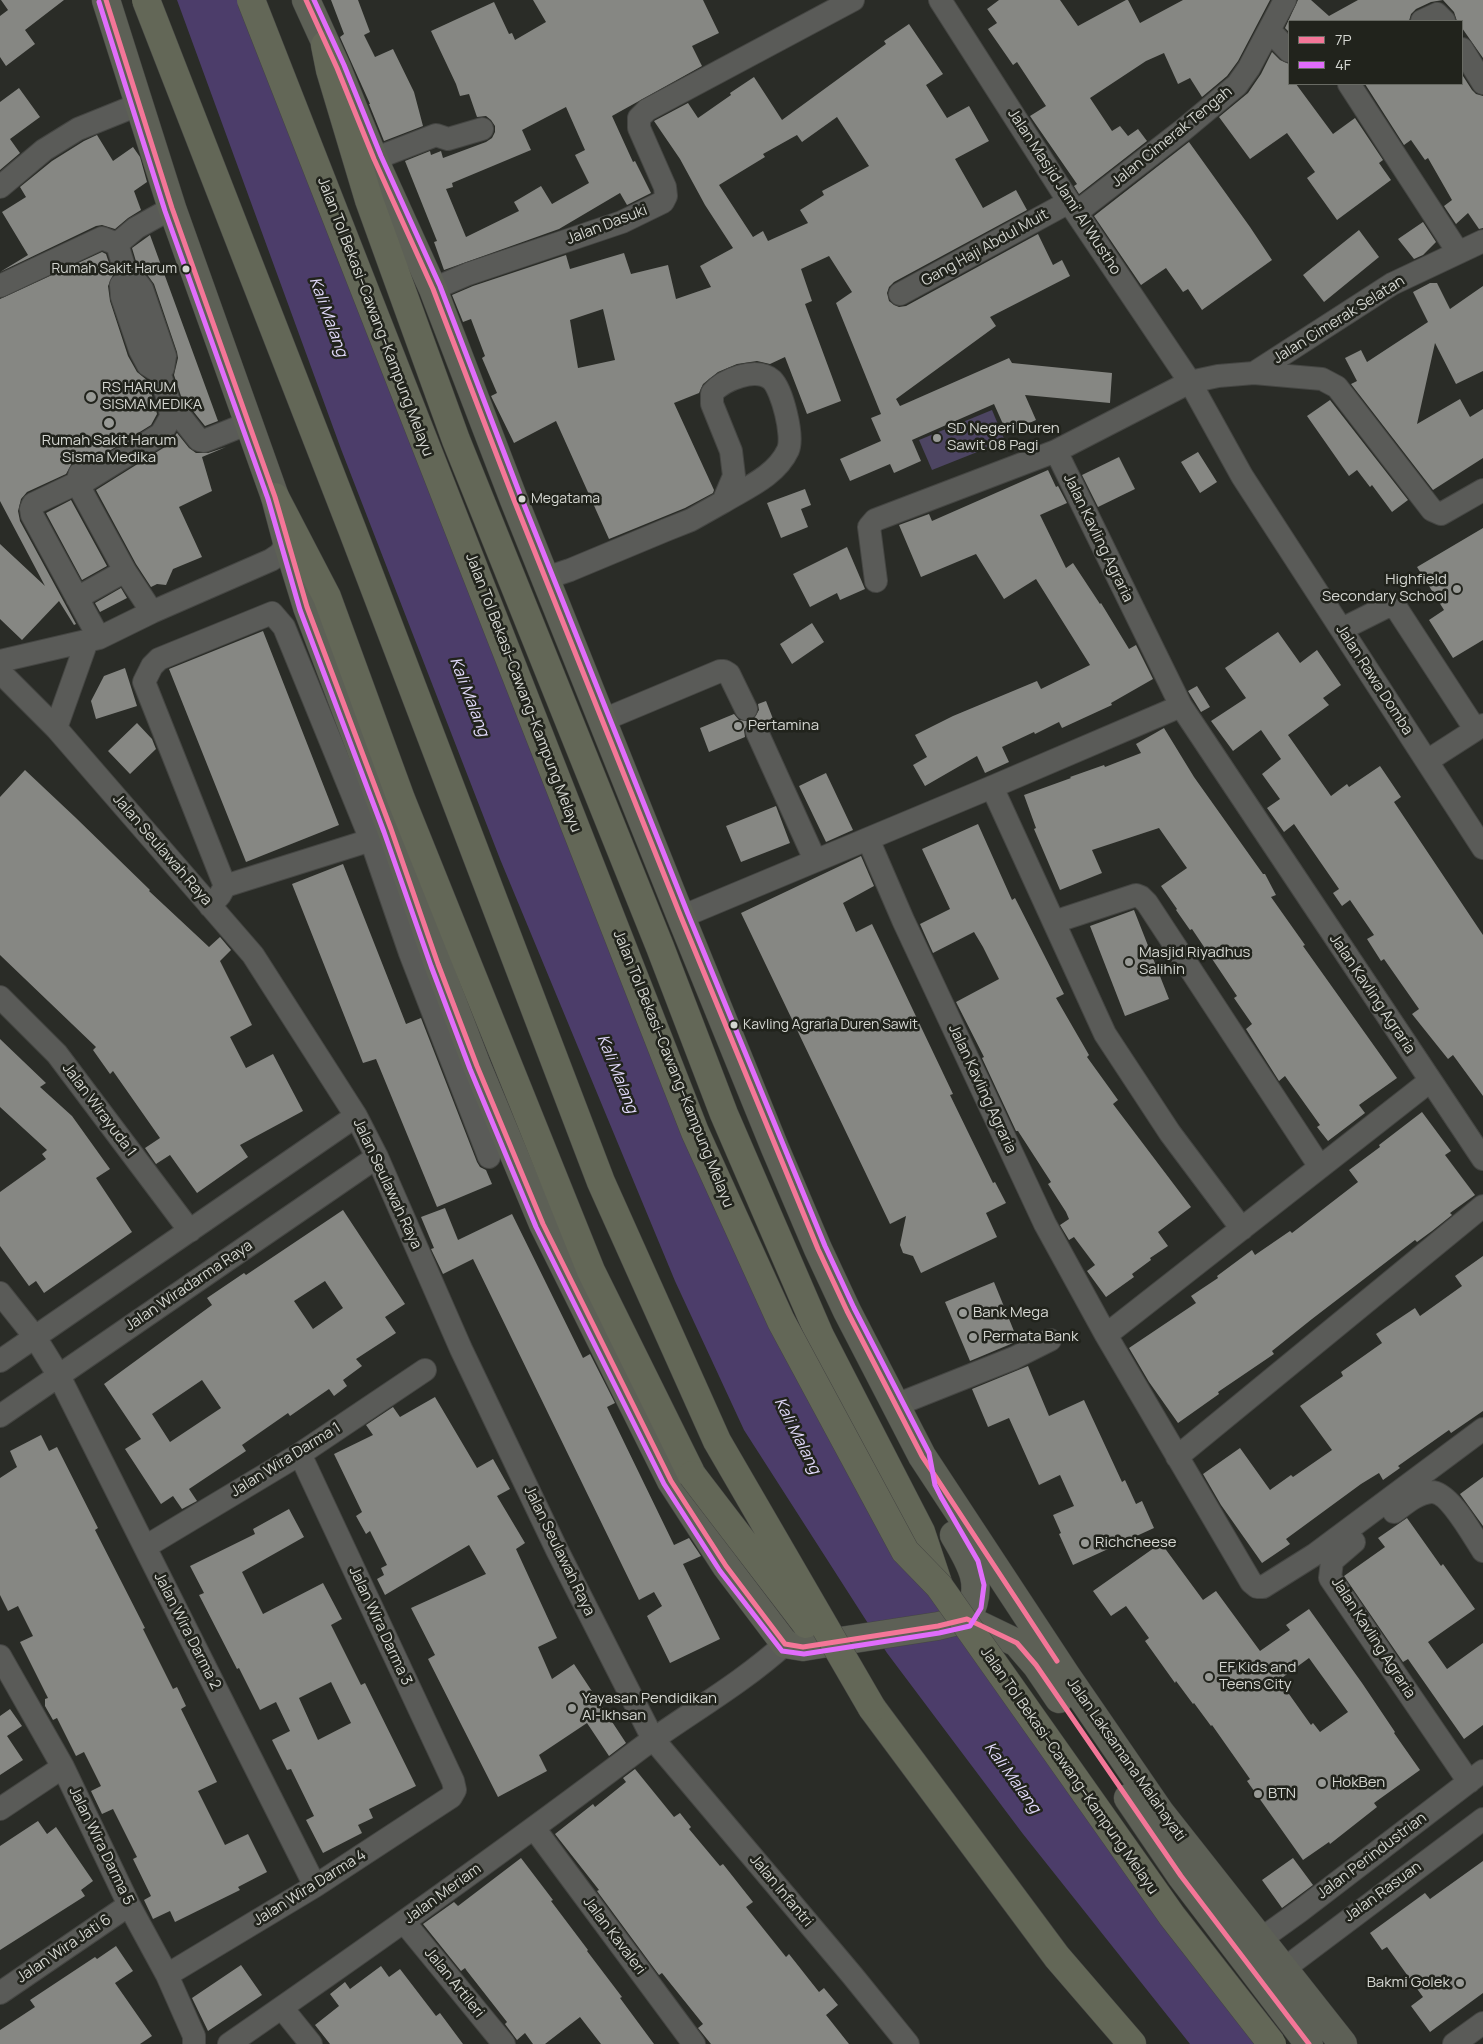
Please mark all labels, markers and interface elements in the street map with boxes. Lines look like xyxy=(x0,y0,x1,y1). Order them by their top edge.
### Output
legend xyxy=(1288,20,1463,85)
text: 7P xyxy=(1335,29,1352,50)
text: 4F xyxy=(1335,54,1351,75)
street label: Jalan Cimerak Tengah xyxy=(1108,83,1236,191)
street label: Jalan Masjid Jami' Al Wustho xyxy=(1004,106,1124,278)
street label: Jalan Tol Bekasi–Cawang–Kampung Melayu xyxy=(313,175,437,459)
street label: Jalan Dasuki xyxy=(564,201,650,249)
street label: Gang Haji Abdul Muit xyxy=(918,206,1052,290)
place label: Rumah Sakit Harum xyxy=(51,261,177,277)
marker: Rumah Sakit Harum xyxy=(181,264,191,274)
street label: Jalan Cimerak Selatan xyxy=(1270,272,1408,368)
water label: Kali Malang xyxy=(305,275,351,359)
place label: RS HARUM SISMA MEDIKA xyxy=(102,379,202,414)
marker: RS HARUM SISMA MEDIKA xyxy=(84,390,98,404)
marker: Rumah Sakit Harum Sisma Medika xyxy=(102,416,116,430)
place label: SD Negeri Duren Sawit 08 Pagi xyxy=(947,420,1060,455)
place label: Rumah Sakit Harum Sisma Medika xyxy=(42,432,176,467)
marker: SD Negeri Duren Sawit 08 Pagi xyxy=(931,432,943,444)
street label: Jalan Kavling Agraria xyxy=(1059,471,1137,605)
place label: Megatama xyxy=(531,491,600,507)
marker: Megatama xyxy=(517,494,527,504)
street label: Jalan Tol Bekasi–Cawang–Kampung Melayu xyxy=(461,551,585,835)
place label: Highfield Secondary School xyxy=(1322,571,1447,606)
marker: Highfield Secondary School xyxy=(1451,583,1463,595)
street label: Jalan Rawa Domba xyxy=(1332,622,1416,738)
water label: Kali Malang xyxy=(445,655,493,739)
place label: Pertamina xyxy=(748,717,819,735)
marker: Pertamina xyxy=(732,720,744,732)
street label: Jalan Seulawah Raya xyxy=(109,790,215,910)
street label: Jalan Tol Bekasi–Cawang–Kampung Melayu xyxy=(609,928,737,1210)
street label: Jalan Kavling Agraria xyxy=(1325,931,1419,1057)
place label: Masjid Riyadhus Salihin xyxy=(1139,944,1250,979)
marker: Masjid Riyadhus Salihin xyxy=(1123,956,1135,968)
place label: Kavling Agraria Duren Sawit xyxy=(743,1017,918,1033)
marker: Kavling Agraria Duren Sawit xyxy=(729,1020,739,1030)
street label: Jalan Kavling Agraria xyxy=(944,1022,1020,1156)
water label: Kali Malang xyxy=(593,1032,641,1116)
street label: Jalan Wirayuda 1 xyxy=(58,1060,140,1160)
street label: Jalan Seulawah Raya xyxy=(349,1116,425,1252)
street label: Jalan Wiradarma Raya xyxy=(122,1237,256,1335)
place label: Bank Mega xyxy=(973,1304,1048,1322)
marker: Bank Mega xyxy=(957,1307,969,1319)
place label: Permata Bank xyxy=(983,1328,1078,1346)
marker: Permata Bank xyxy=(967,1331,979,1343)
water label: Kali Malang xyxy=(770,1395,824,1477)
street label: Jalan Wira Darma 1 xyxy=(228,1419,344,1501)
street label: Jalan Seulawah Raya xyxy=(520,1483,598,1619)
place label: Richcheese xyxy=(1095,1534,1177,1552)
marker: Richcheese xyxy=(1079,1537,1091,1549)
street label: Jalan Wira Darma 3 xyxy=(345,1564,415,1688)
street label: Jalan Wira Darma 2 xyxy=(150,1569,224,1693)
street label: Jalan Kavling Agraria xyxy=(1327,1574,1419,1702)
street label: Jalan Tol Bekasi–Cawang–Kampung Melayu xyxy=(976,1644,1162,1898)
place label: EF Kids and Teens City xyxy=(1219,1659,1296,1694)
marker: EF Kids and Teens City xyxy=(1203,1671,1215,1683)
street label: Jalan Laksamana Malahayati xyxy=(1063,1675,1189,1845)
place label: Yayasan Pendidikan Al-Ikhsan xyxy=(582,1690,717,1725)
marker: Yayasan Pendidikan Al-Ikhsan xyxy=(566,1702,578,1714)
water label: Kali Malang xyxy=(980,1739,1044,1817)
place label: HokBen xyxy=(1332,1774,1385,1792)
marker: HokBen xyxy=(1316,1777,1328,1789)
street label: Jalan Wira Darma 5 xyxy=(65,1784,137,1908)
place label: BTN xyxy=(1268,1785,1296,1803)
marker: BTN xyxy=(1252,1788,1264,1800)
street label: Jalan Perindustrian xyxy=(1314,1809,1430,1903)
street label: Jalan Wira Darma 4 xyxy=(250,1846,370,1930)
street label: Jalan Infantri xyxy=(746,1851,816,1931)
street label: Jalan Rasuan xyxy=(1341,1858,1425,1926)
street label: Jalan Meriam xyxy=(401,1860,485,1928)
street label: Jalan Kavaleri xyxy=(579,1894,649,1978)
street label: Jalan Wira Jati 6 xyxy=(13,1911,115,1987)
street label: Jalan Artileri xyxy=(420,1944,488,2022)
place label: Bakmi Golek xyxy=(1367,1974,1450,1992)
marker: Bakmi Golek xyxy=(1454,1977,1466,1989)

